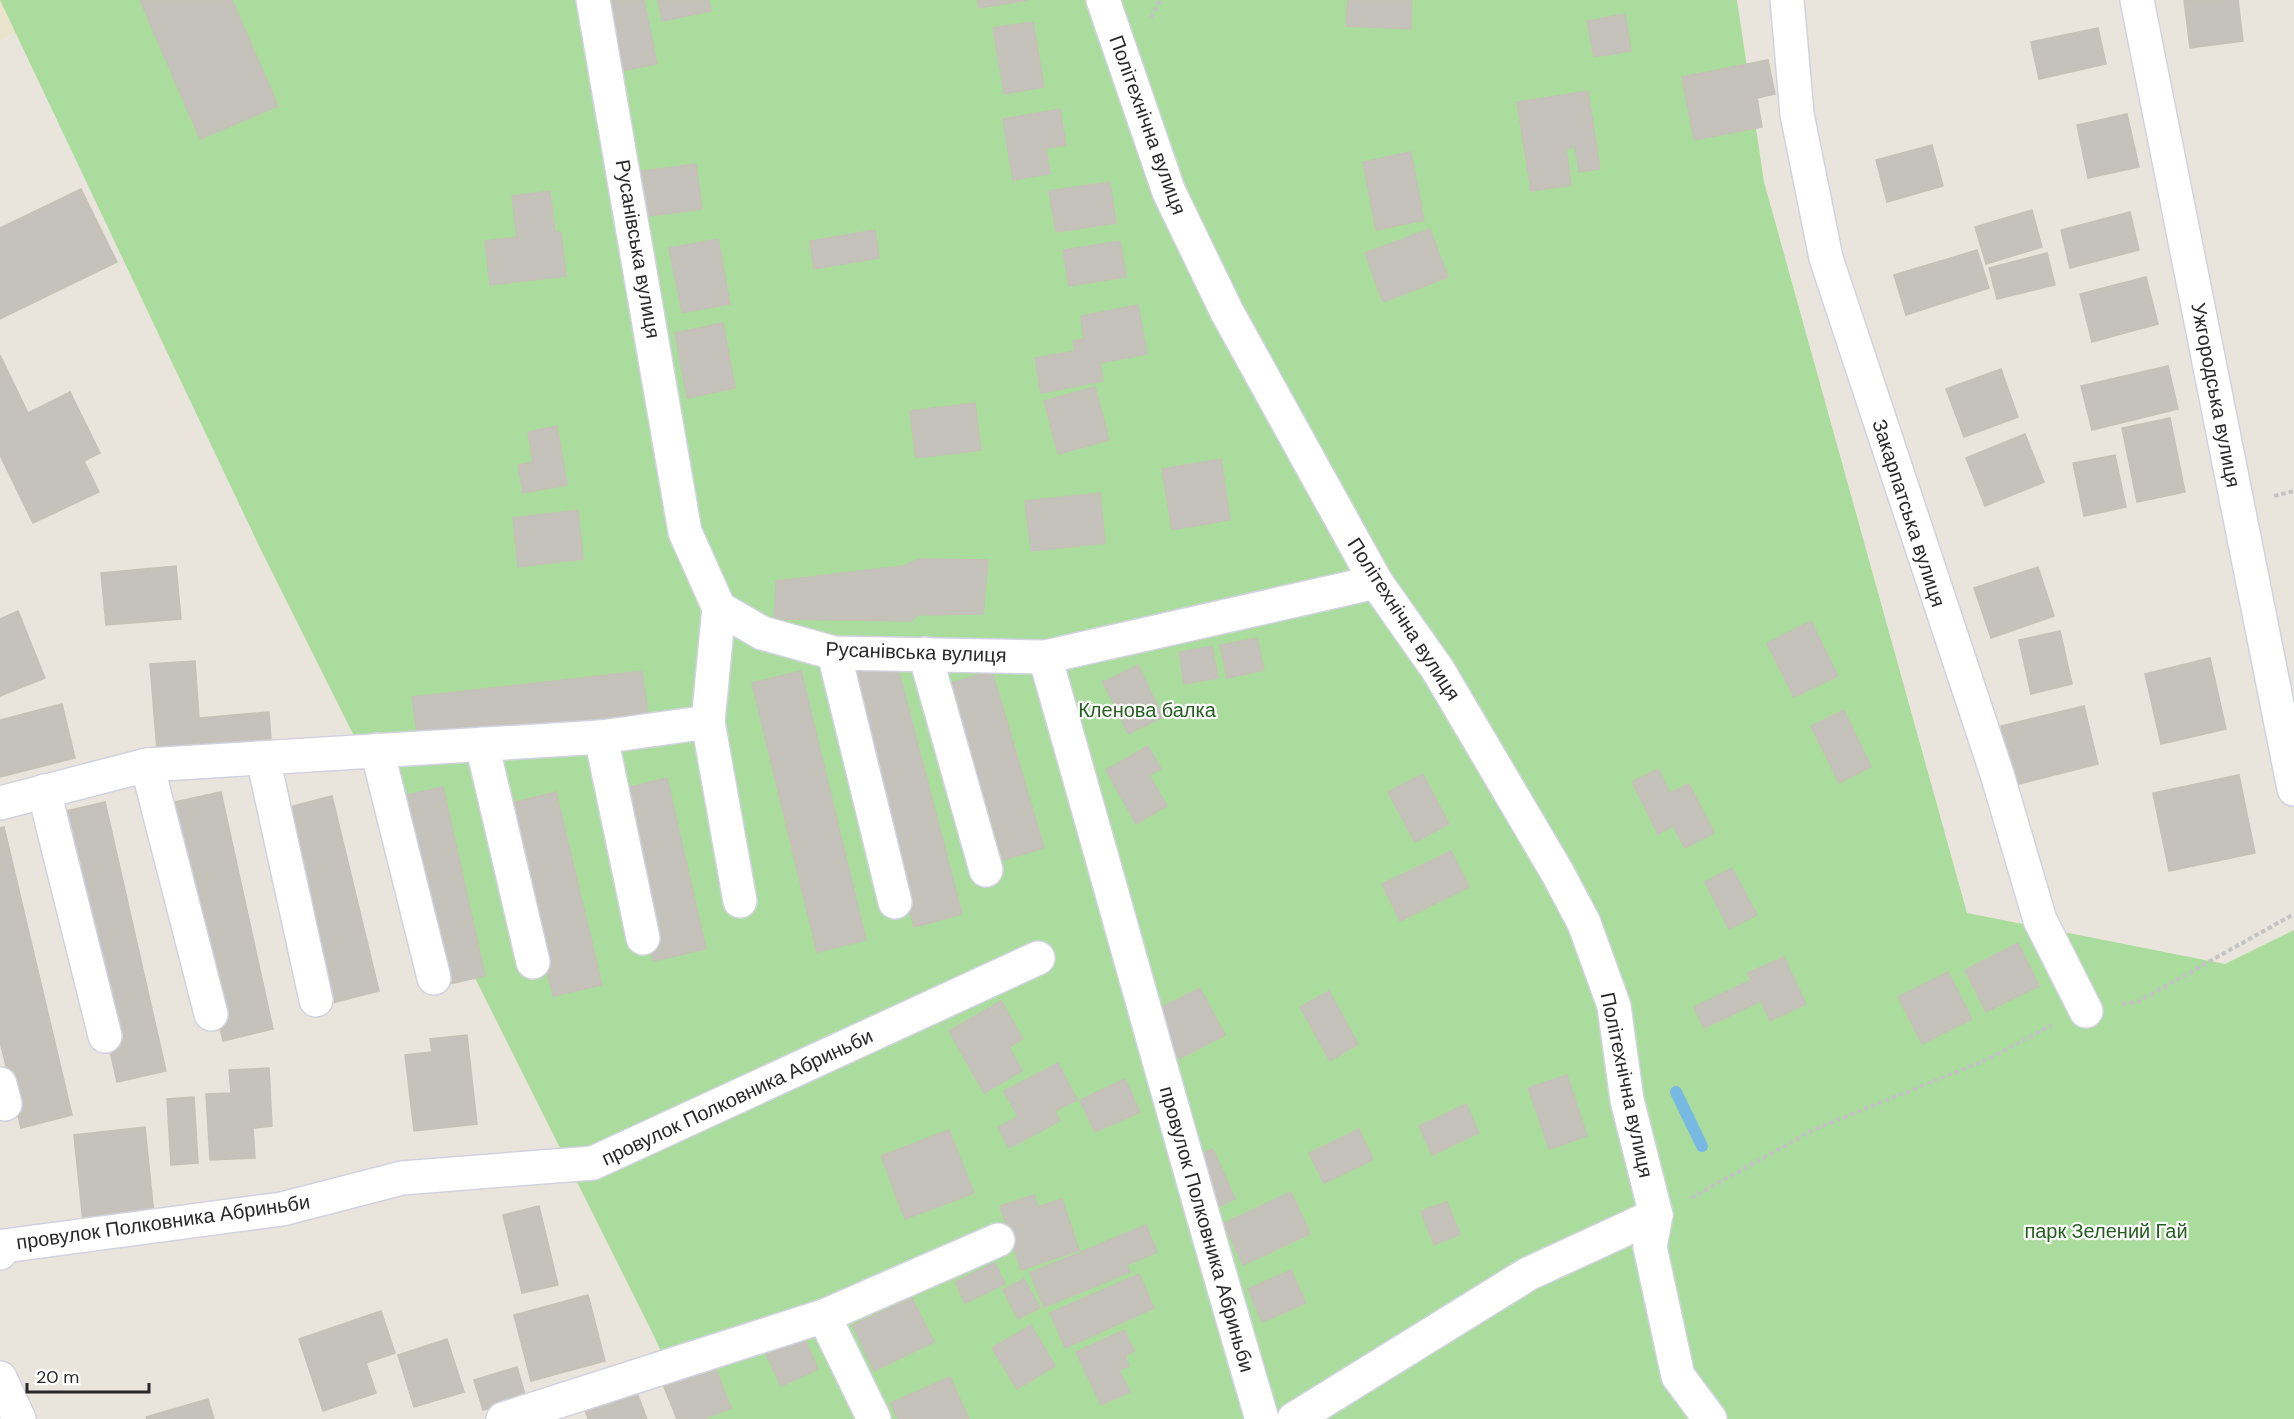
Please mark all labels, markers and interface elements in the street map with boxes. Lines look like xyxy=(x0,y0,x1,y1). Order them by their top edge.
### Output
street label: Політехнічна вулиця xyxy=(1103,32,1193,218)
street label: Русанівська вулиця xyxy=(609,158,667,340)
street label: Ужгородська вулиця xyxy=(2185,300,2247,490)
street label: Закарпатська вулиця xyxy=(1866,416,1952,610)
street label: Політехнічна вулиця xyxy=(1342,533,1466,705)
street label: Русанівська вулиця xyxy=(825,636,1007,668)
park label: Кленова балка xyxy=(1078,697,1217,723)
street label: Політехнічна вулиця xyxy=(1595,990,1659,1180)
street label: провулок Полковника Абриньби xyxy=(597,1023,877,1171)
street label: провулок Полковника Абриньби xyxy=(1154,1083,1260,1375)
street label: провулок Полковника Абриньби xyxy=(14,1189,312,1255)
park label: парк Зелений Гай xyxy=(2024,1218,2188,1244)
scale bar xyxy=(27,1356,148,1394)
text: 20 m xyxy=(36,1365,79,1389)

